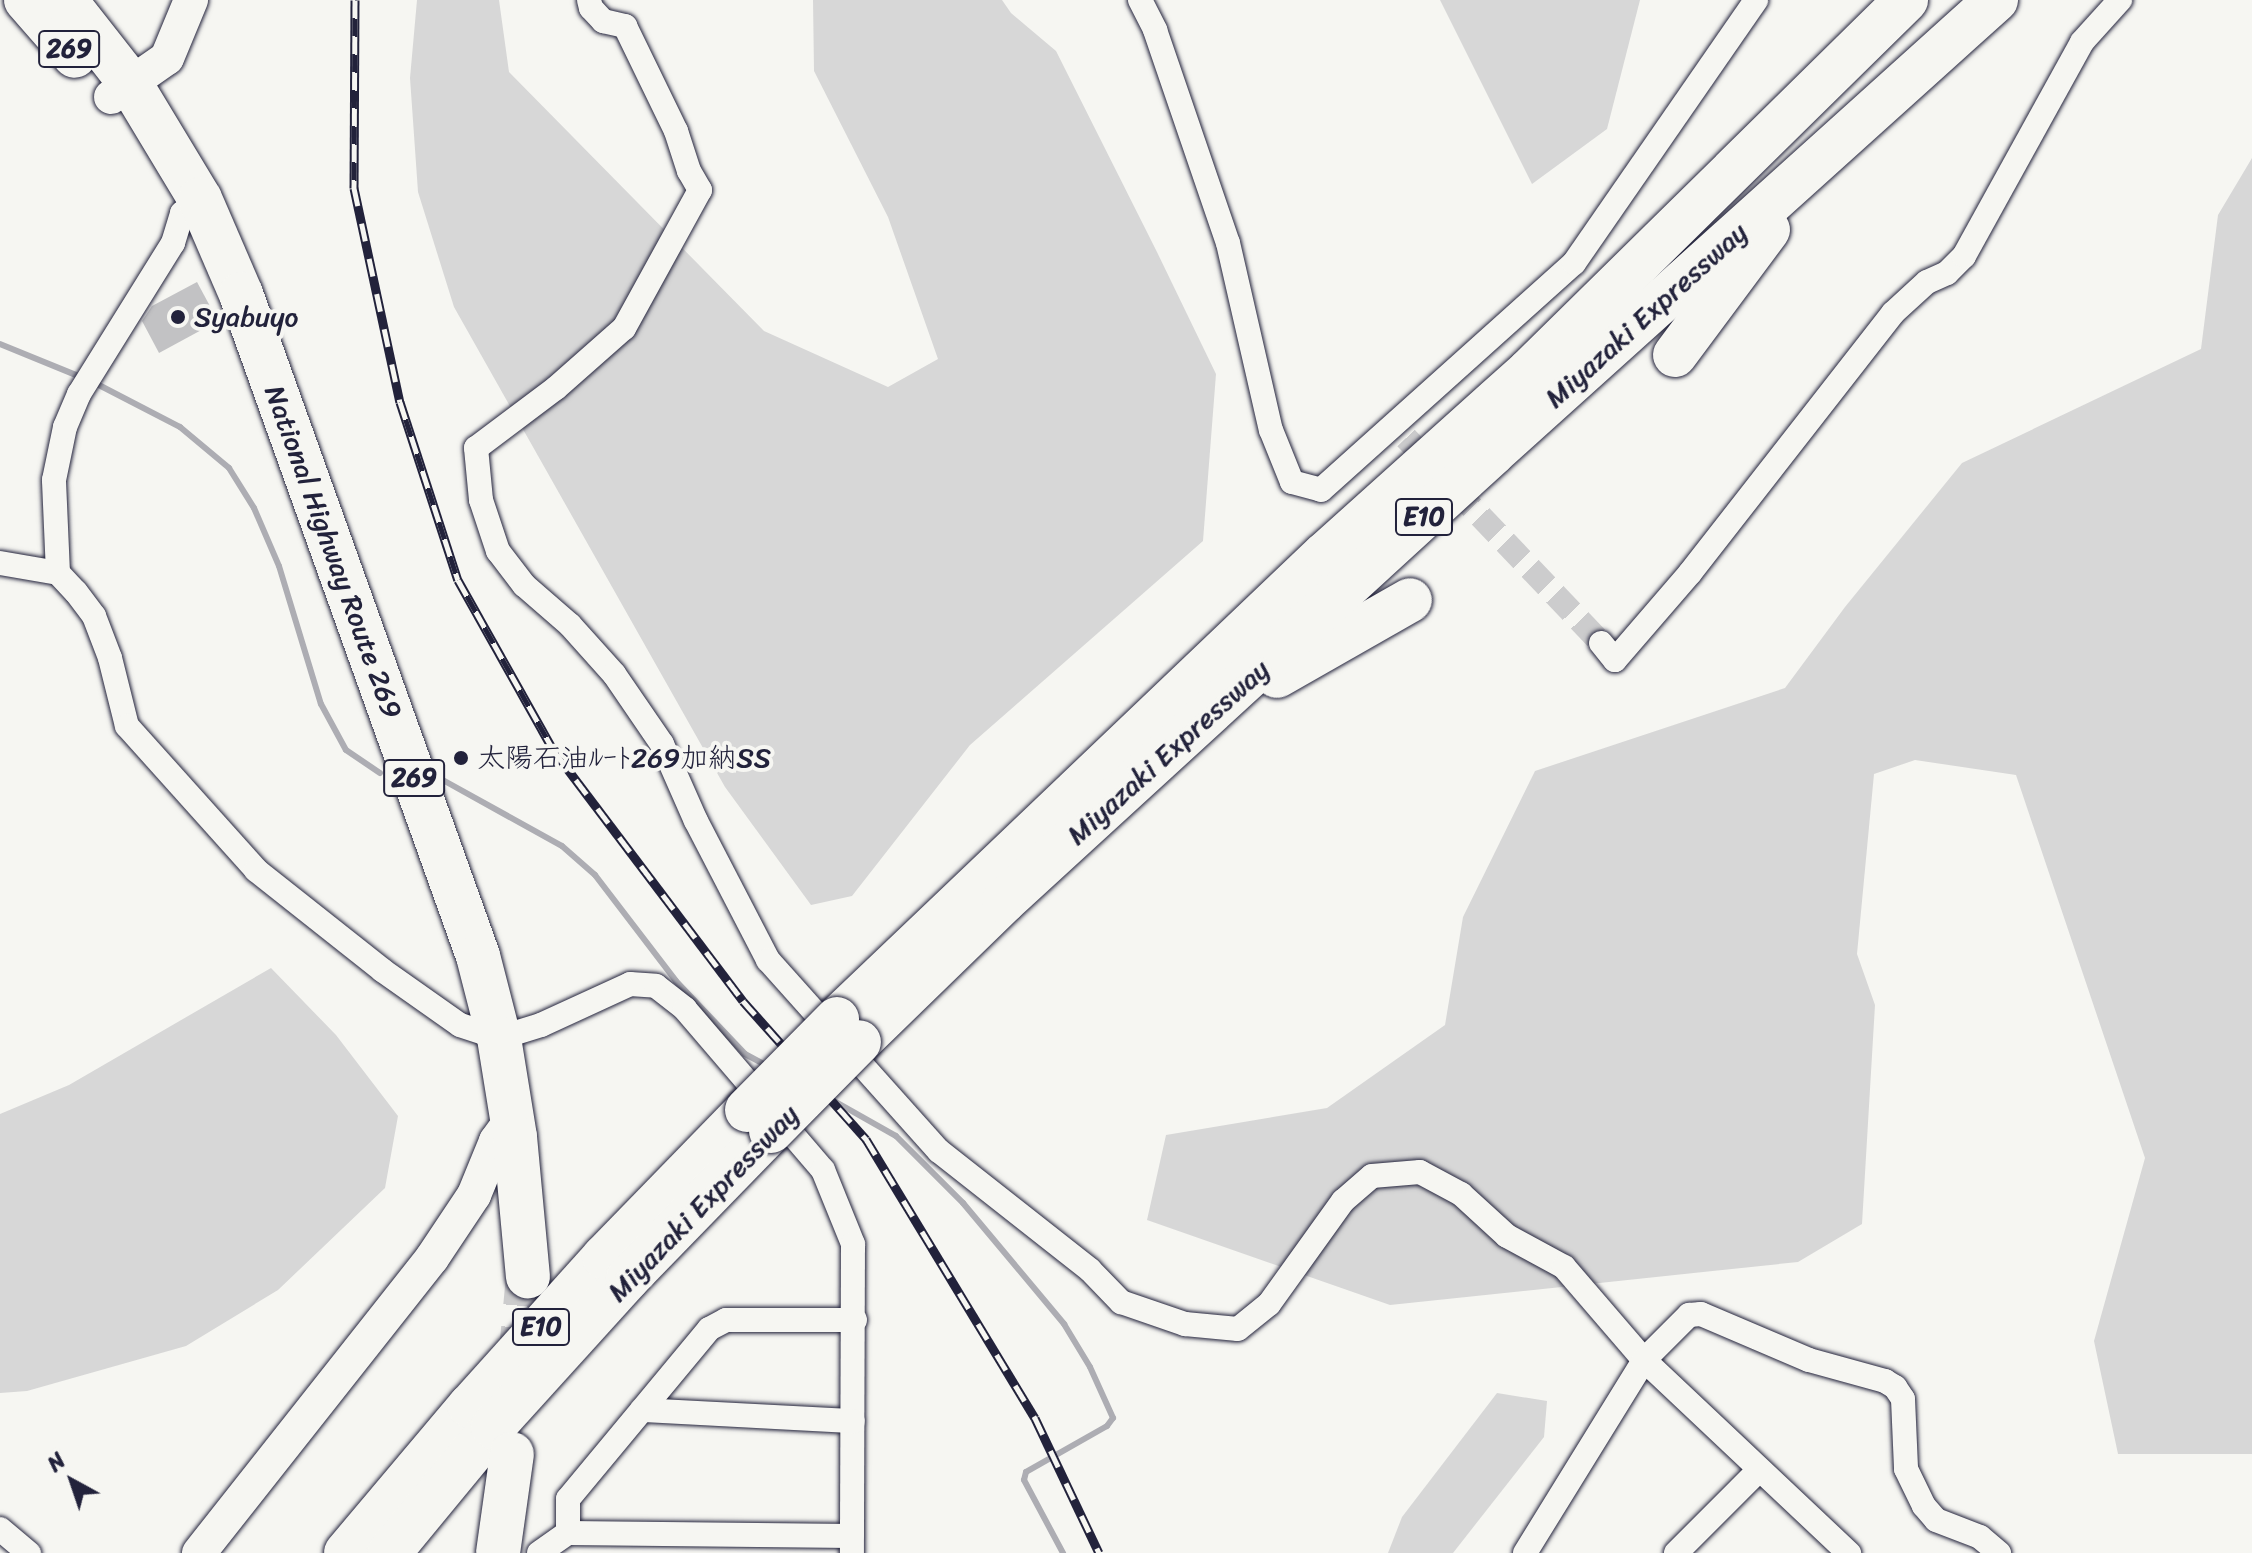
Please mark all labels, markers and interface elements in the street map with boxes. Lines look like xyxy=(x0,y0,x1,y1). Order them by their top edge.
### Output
road number: 269 xyxy=(37,27,101,71)
street label: Miyazaki Expressway xyxy=(1538,215,1754,415)
place label: Syabuyo xyxy=(194,300,298,334)
marker: Syabuyo xyxy=(169,308,187,326)
street label: National Highway Route 269 xyxy=(257,381,409,723)
road number: E10 xyxy=(1394,495,1454,539)
street label: Miyazaki Expressway xyxy=(1060,652,1276,852)
place label: 太陽石油ﾙｰﾄ269加納SS xyxy=(477,741,771,775)
marker: 太陽石油ﾙｰﾄ269加納SS xyxy=(452,749,470,767)
road number: 269 xyxy=(382,756,446,800)
street label: Miyazaki Expressway xyxy=(600,1098,806,1308)
road number: E10 xyxy=(511,1305,571,1349)
north arrow xyxy=(32,1441,112,1521)
text: N xyxy=(38,1442,75,1482)

